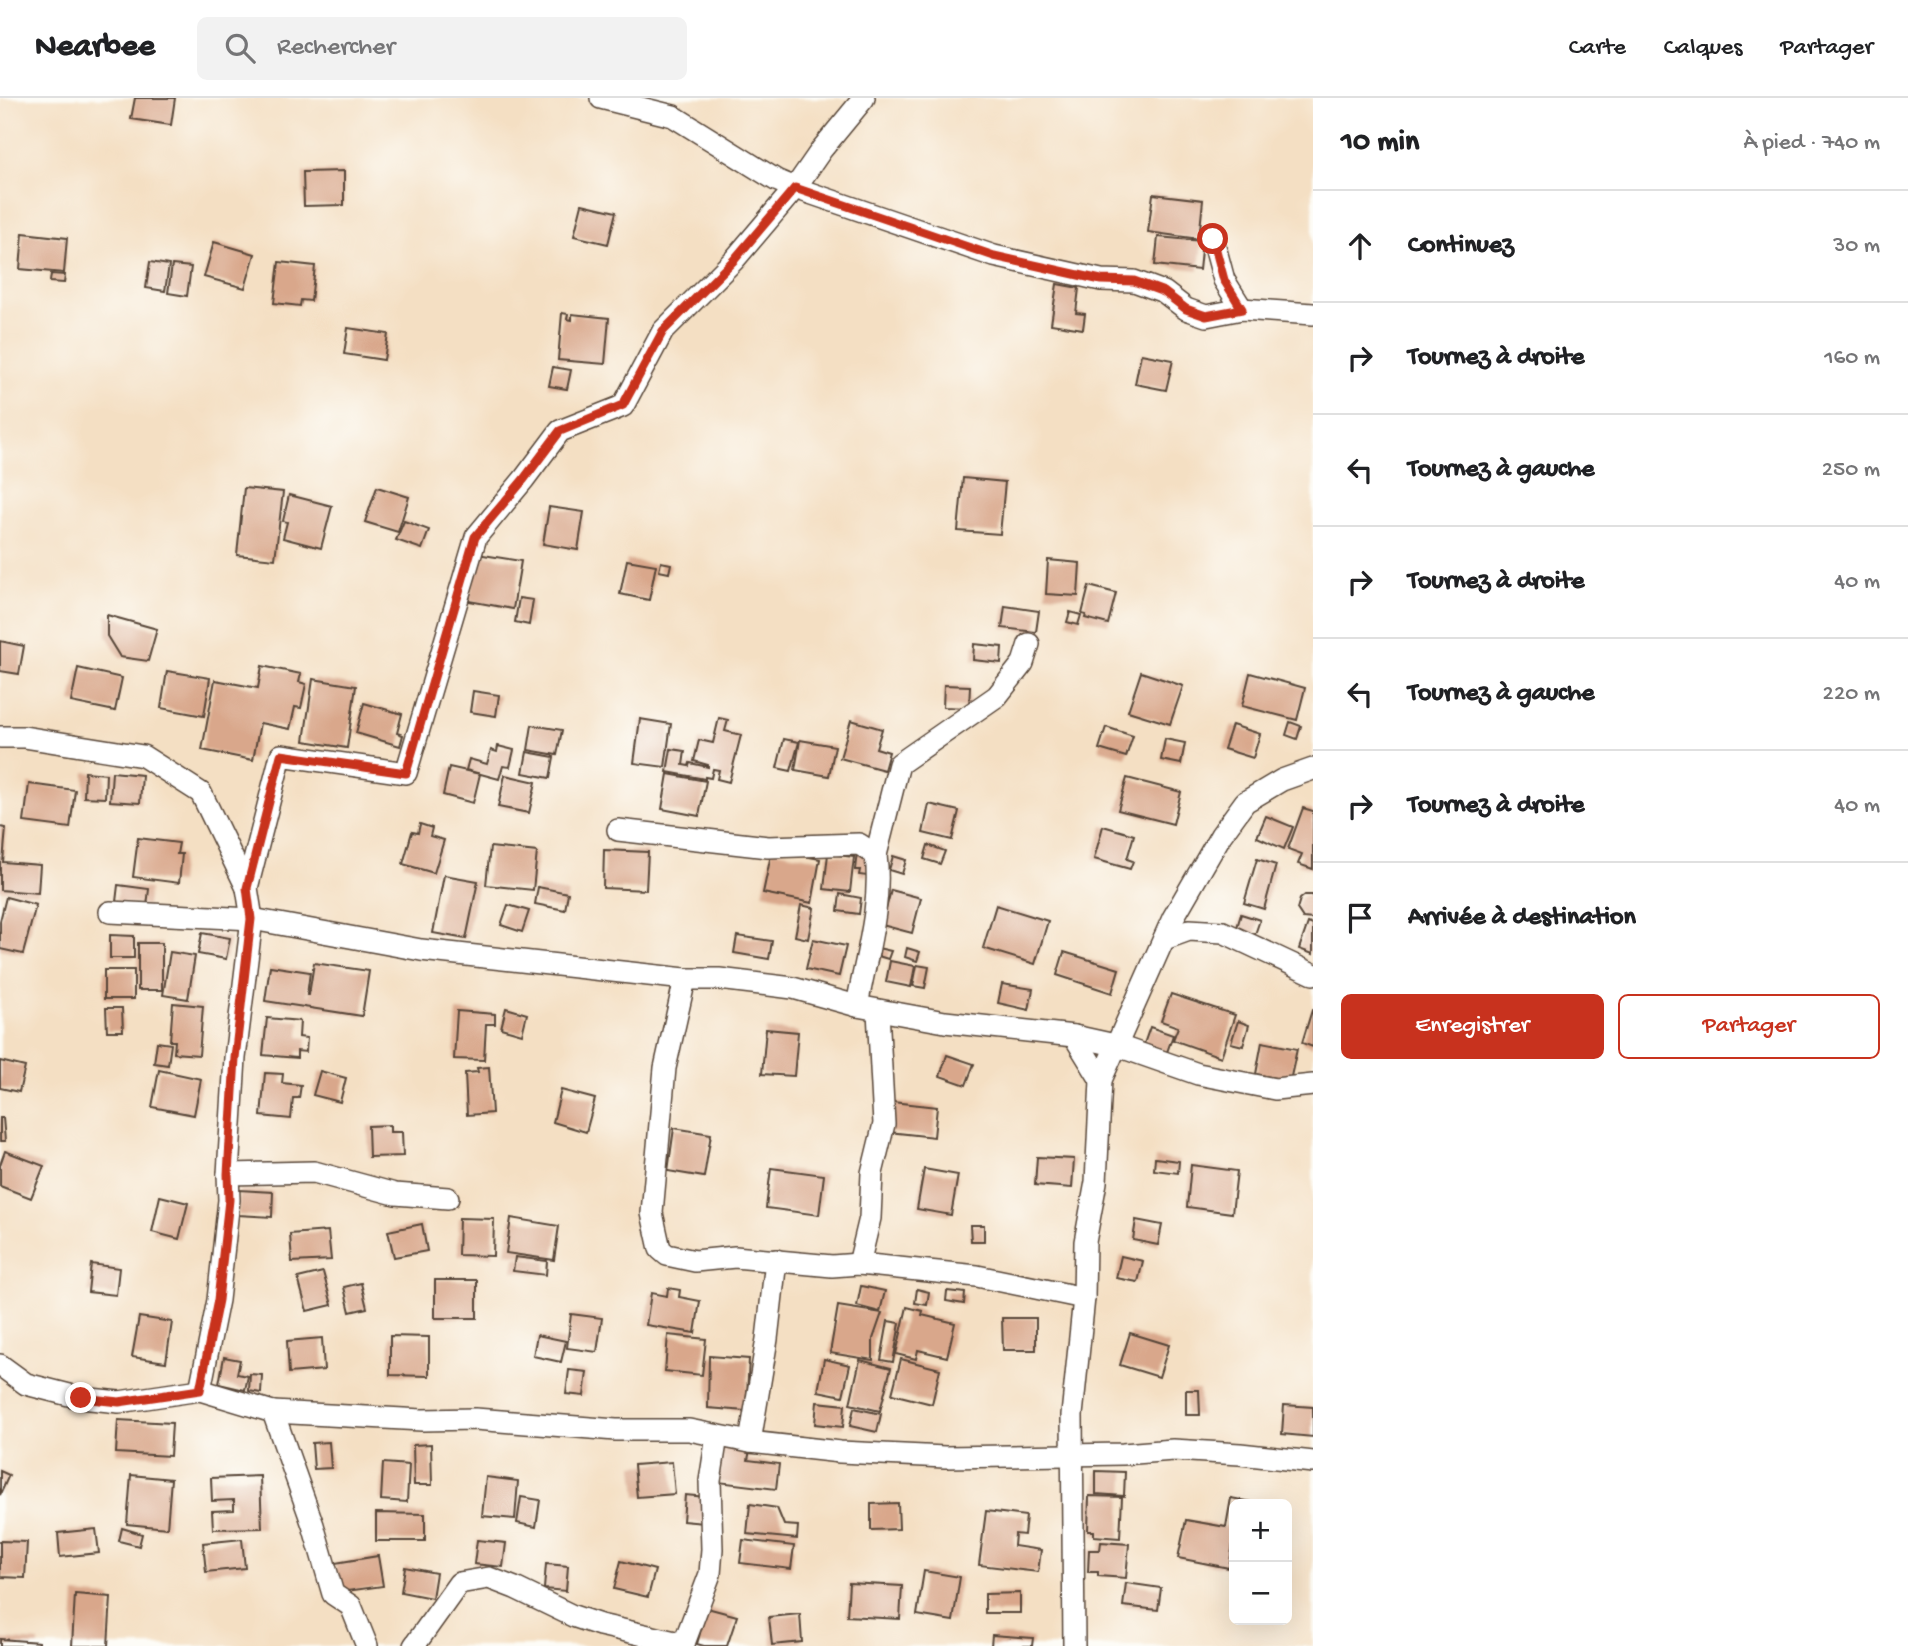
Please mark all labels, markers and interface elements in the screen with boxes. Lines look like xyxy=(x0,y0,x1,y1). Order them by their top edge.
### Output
search box xyxy=(197,17,687,80)
text: Nearbee xyxy=(35,29,155,67)
icon: search xyxy=(221,29,259,67)
text: Rechercher xyxy=(277,33,395,64)
text: Carte xyxy=(1569,34,1626,63)
text: Calques xyxy=(1664,34,1742,63)
text: Partager xyxy=(1780,34,1873,63)
text: 10 min xyxy=(1341,126,1419,161)
text: À pied · 740 m xyxy=(1744,130,1880,157)
route start xyxy=(1197,223,1228,254)
icon: ahead xyxy=(1341,227,1379,265)
text: Continuez xyxy=(1408,231,1514,262)
text: 30 m xyxy=(1833,233,1880,260)
icon: right xyxy=(1341,339,1379,377)
text: Tournez à droite xyxy=(1408,343,1585,374)
text: 160 m xyxy=(1824,345,1880,372)
icon: left xyxy=(1341,451,1379,489)
text: Tournez à gauche xyxy=(1408,455,1595,486)
text: 250 m xyxy=(1822,457,1880,484)
icon: right xyxy=(1341,563,1379,601)
text: Tournez à droite xyxy=(1408,567,1585,598)
text: 40 m xyxy=(1834,569,1880,596)
icon: left xyxy=(1341,675,1379,713)
text: Tournez à gauche xyxy=(1408,679,1595,710)
text: 220 m xyxy=(1823,681,1880,708)
icon: right xyxy=(1341,787,1379,825)
text: Tournez à droite xyxy=(1408,791,1585,822)
text: 40 m xyxy=(1834,793,1880,820)
icon: arrive xyxy=(1341,899,1379,937)
text: Arrivée à destination xyxy=(1408,903,1636,934)
button: Enregistrer xyxy=(1341,994,1604,1059)
button: Partager xyxy=(1618,994,1880,1059)
route end xyxy=(65,1382,96,1413)
map controls xyxy=(1229,1499,1292,1625)
button: + xyxy=(1229,1499,1292,1562)
button: − xyxy=(1229,1562,1292,1625)

